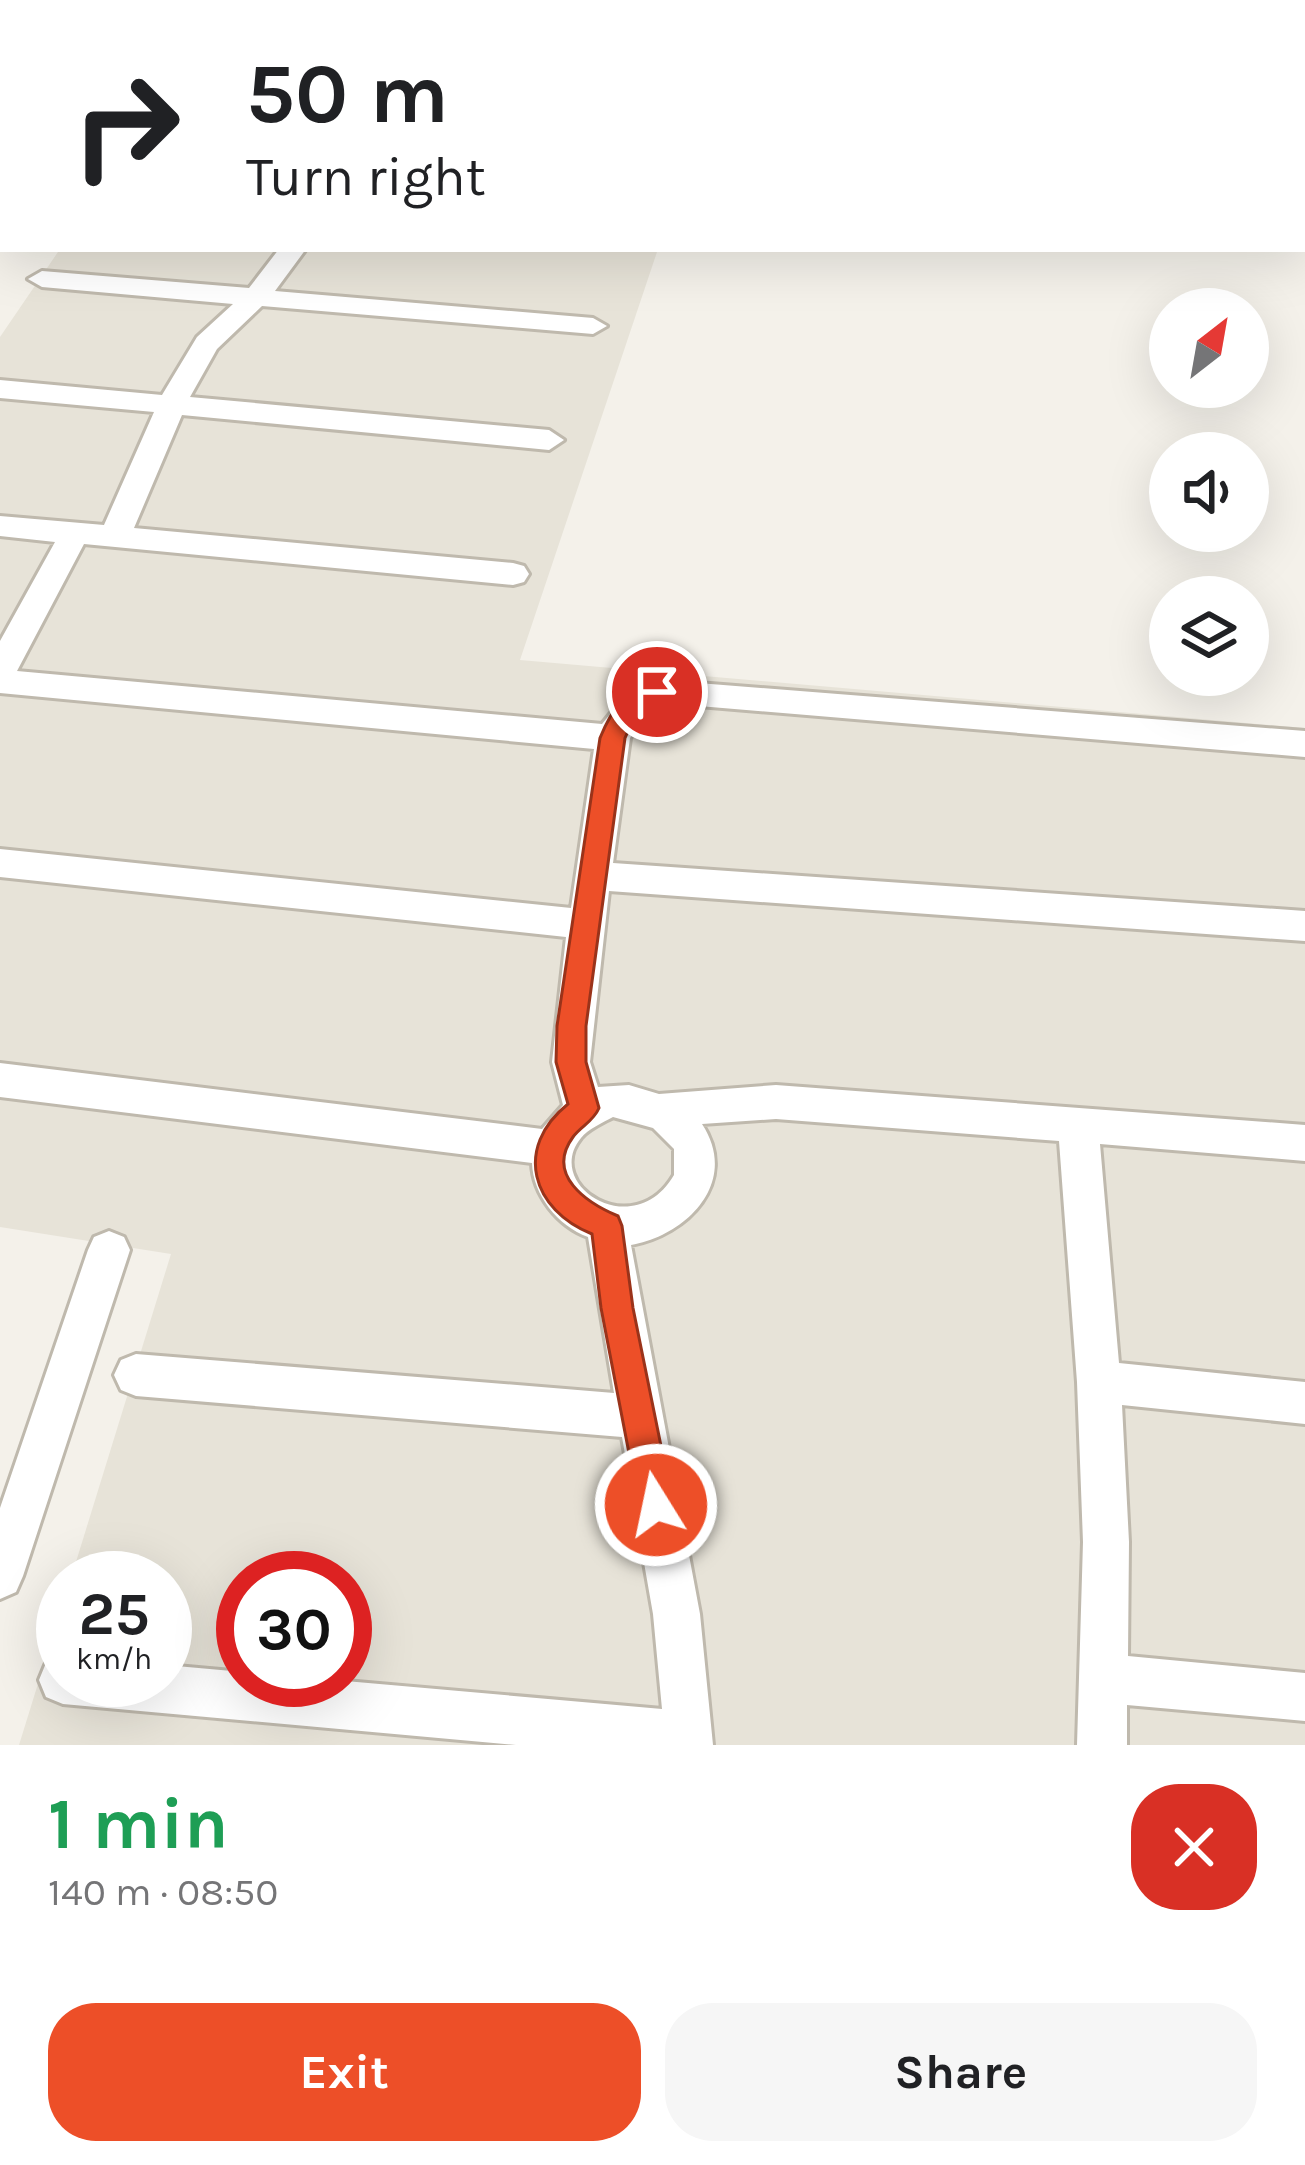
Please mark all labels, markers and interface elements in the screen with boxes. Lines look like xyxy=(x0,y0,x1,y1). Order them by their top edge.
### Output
text: 50 m xyxy=(246,45,449,143)
icon: right xyxy=(48,48,204,204)
text: Turn right xyxy=(246,145,486,209)
north arrow xyxy=(1149,288,1269,408)
map controls xyxy=(1149,288,1269,696)
button: sound xyxy=(1149,432,1269,552)
button: layers xyxy=(1149,576,1269,696)
pin xyxy=(606,641,708,743)
icon: arrive xyxy=(624,659,690,725)
position arrow xyxy=(593,1442,719,1568)
speed limit sign: 30 xyxy=(216,1551,372,1707)
text: 25 xyxy=(78,1579,150,1649)
text: km/h xyxy=(76,1641,152,1677)
text: 1 min xyxy=(48,1782,229,1866)
button: close xyxy=(1131,1784,1257,1910)
text: 140 m · 08:50 xyxy=(48,1869,278,1915)
button: Exit xyxy=(48,2003,641,2141)
button: Share xyxy=(665,2003,1257,2141)

